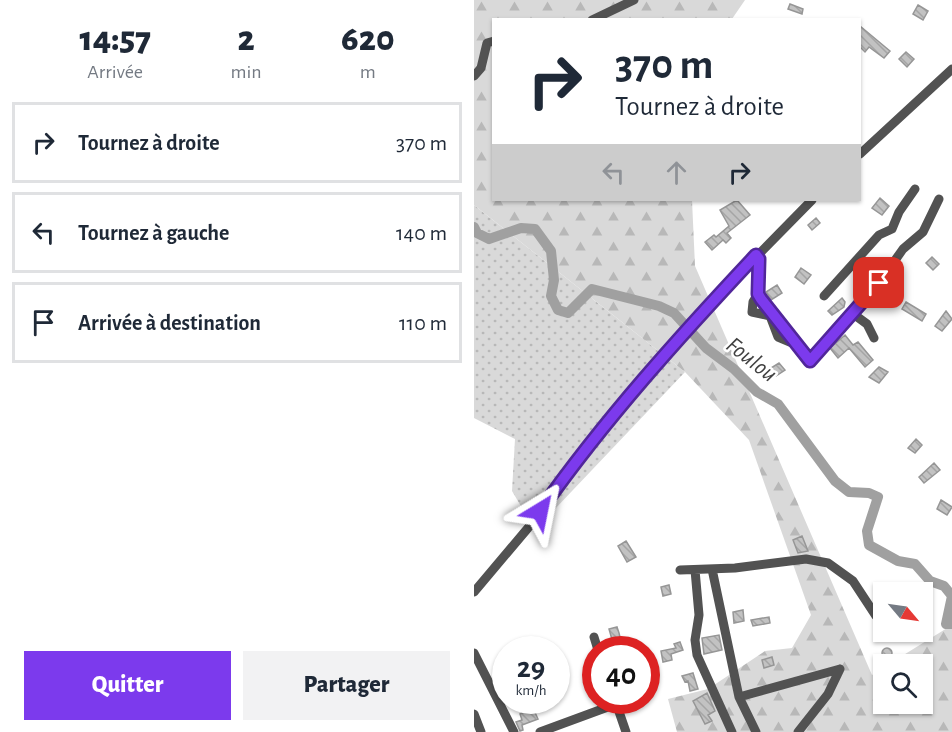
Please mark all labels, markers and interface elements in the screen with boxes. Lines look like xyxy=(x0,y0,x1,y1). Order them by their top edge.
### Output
text: 14:57 xyxy=(79,21,151,57)
text: 2 xyxy=(237,21,255,57)
text: 620 xyxy=(341,21,395,57)
icon: right xyxy=(516,42,594,120)
text: 370 m xyxy=(615,44,713,86)
text: Arrivée xyxy=(87,62,143,82)
text: min xyxy=(230,62,262,82)
text: m xyxy=(360,62,376,82)
text: Tournez à droite xyxy=(615,93,784,120)
icon: right xyxy=(27,126,60,159)
text: Tournez à droite xyxy=(78,132,220,154)
text: 370 m xyxy=(396,132,447,154)
icon: left xyxy=(597,156,630,189)
icon: ahead xyxy=(660,156,693,189)
icon: right xyxy=(723,156,756,189)
icon: left xyxy=(27,216,60,249)
text: Tournez à gauche xyxy=(78,222,229,244)
text: 140 m xyxy=(396,222,447,244)
pin xyxy=(853,257,904,308)
icon: arrive xyxy=(862,266,895,299)
icon: arrive xyxy=(27,306,60,339)
text: Arrivée à destination xyxy=(78,312,261,334)
text: 110 m xyxy=(399,312,447,334)
water label: Foulou xyxy=(721,333,781,387)
position arrow xyxy=(508,479,572,543)
north arrow xyxy=(873,582,933,642)
map controls xyxy=(873,582,933,714)
speed limit sign: 40 xyxy=(582,636,660,714)
button: Quitter xyxy=(24,651,231,720)
button: Partager xyxy=(243,651,450,720)
text: 29 xyxy=(517,653,545,683)
button: search xyxy=(873,654,933,714)
text: km/h xyxy=(516,683,546,698)

